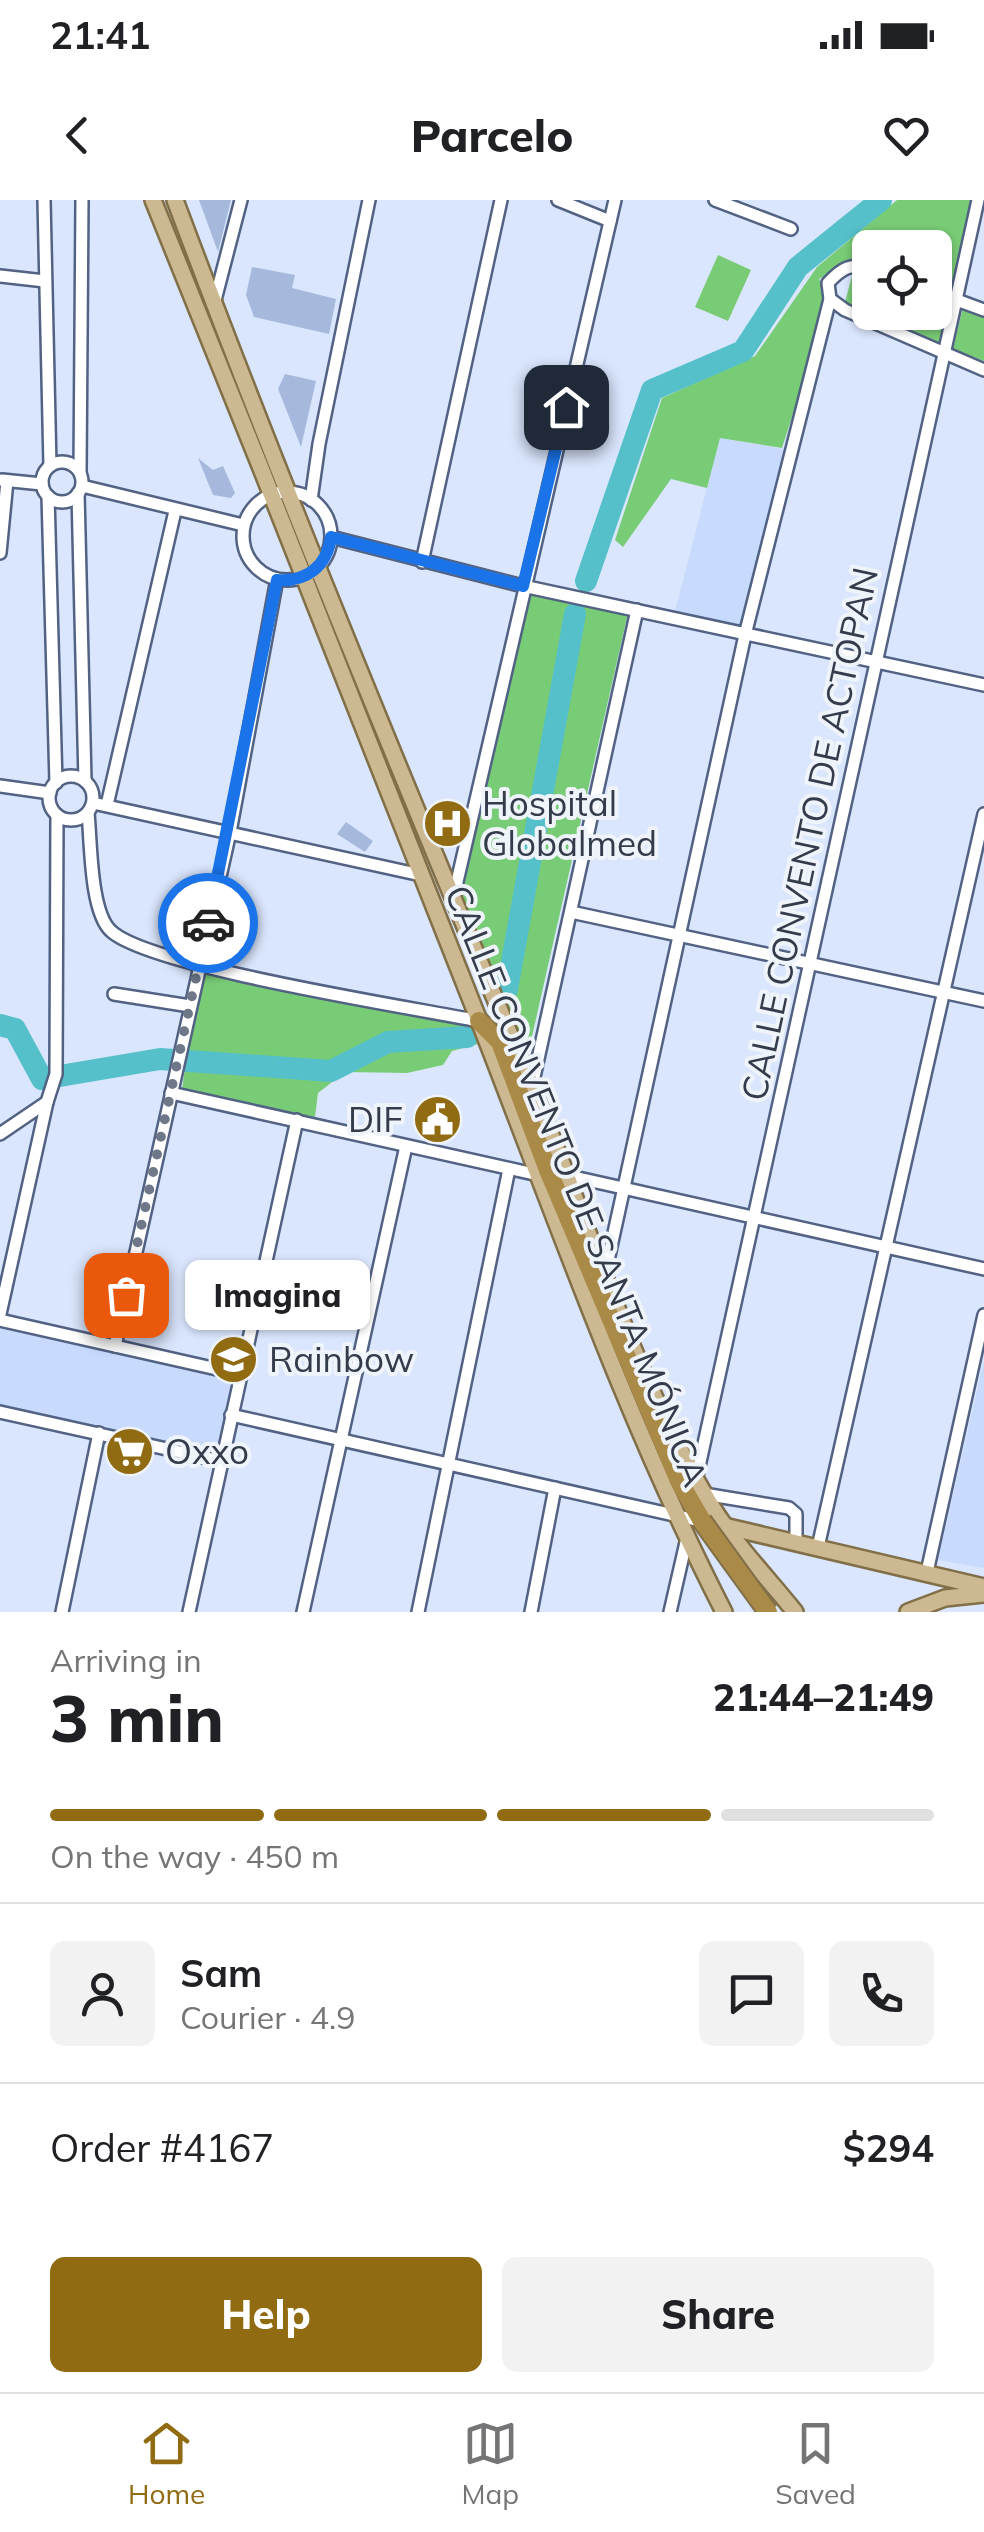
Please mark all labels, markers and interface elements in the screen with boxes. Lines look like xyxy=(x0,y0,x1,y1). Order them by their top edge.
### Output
text: 21:41 xyxy=(50,11,151,59)
text: Parcelo xyxy=(411,107,573,163)
icon: back xyxy=(50,108,105,163)
icon: heart xyxy=(879,108,934,163)
map controls xyxy=(852,230,952,330)
button: locate xyxy=(852,230,952,330)
pin xyxy=(524,365,609,450)
icon: home xyxy=(539,380,594,435)
street label: CALLE CONVENTO DE ACTOPAN xyxy=(731,563,887,1104)
place label: Hospital Globalmed xyxy=(482,781,657,865)
hospital icon: Hospital Globalmed xyxy=(421,798,473,850)
courier xyxy=(158,873,258,973)
street label: CALLE CONVENTO DE SANTA MÓNICA xyxy=(436,879,718,1493)
icon: car xyxy=(181,896,236,951)
public building icon: DIF xyxy=(412,1094,464,1146)
place label: DIF xyxy=(348,1097,403,1141)
pin xyxy=(84,1253,169,1338)
callout: Imagina xyxy=(186,1260,371,1330)
icon: bag xyxy=(99,1268,154,1323)
text: Imagina xyxy=(214,1275,341,1315)
school or university icon: Rainbow xyxy=(208,1334,260,1386)
place label: Rainbow xyxy=(269,1337,414,1381)
supermarket icon: Oxxo xyxy=(104,1426,156,1478)
place label: Oxxo xyxy=(165,1429,249,1473)
text: Arriving in xyxy=(50,1640,202,1680)
text: 21:44–21:49 xyxy=(713,1673,934,1721)
text: 3 min xyxy=(50,1677,224,1758)
text: On the way · 450 m xyxy=(50,1836,339,1876)
button: person xyxy=(50,1941,155,2046)
button: chat xyxy=(699,1941,804,2046)
button: phone xyxy=(829,1941,934,2046)
text: Sam xyxy=(180,1949,262,1997)
text: Courier · 4.9 xyxy=(180,1997,356,2037)
text: Order #4167 xyxy=(50,2124,274,2172)
text: $294 xyxy=(843,2124,934,2172)
button: Help xyxy=(50,2257,482,2372)
button: Share xyxy=(502,2257,934,2372)
tab: Home xyxy=(128,2416,205,2511)
tab: Map xyxy=(461,2416,519,2511)
tab: Saved xyxy=(775,2416,856,2511)

